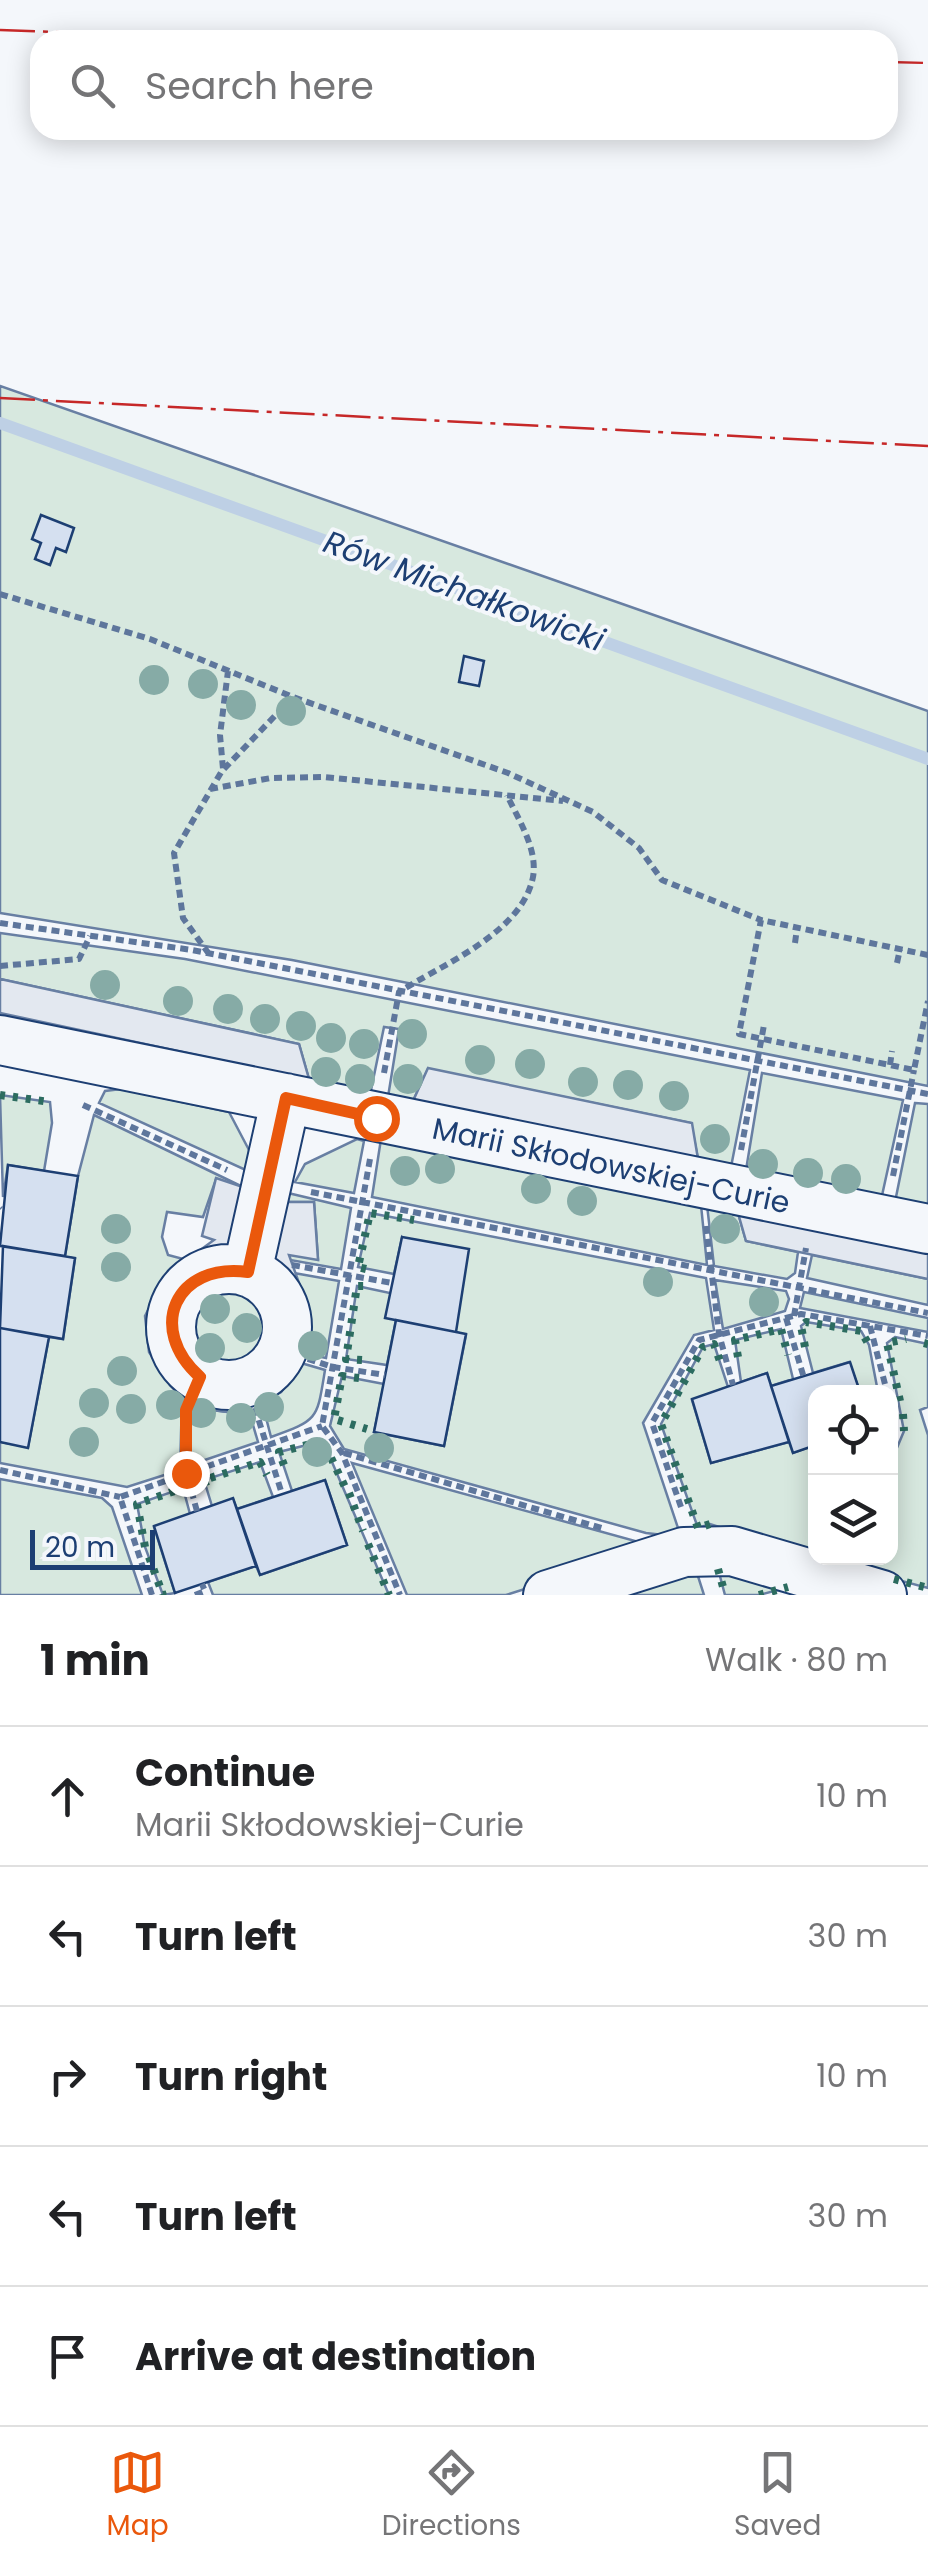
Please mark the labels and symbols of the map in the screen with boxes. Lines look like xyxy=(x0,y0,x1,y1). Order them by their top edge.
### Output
water label: Rów Michałkowicki xyxy=(318,519,612,663)
route start xyxy=(354,1096,400,1142)
street label: Marii Skłodowskiej-Curie xyxy=(428,1107,794,1224)
route end xyxy=(164,1451,210,1497)
scale bar xyxy=(30,1525,155,1570)

